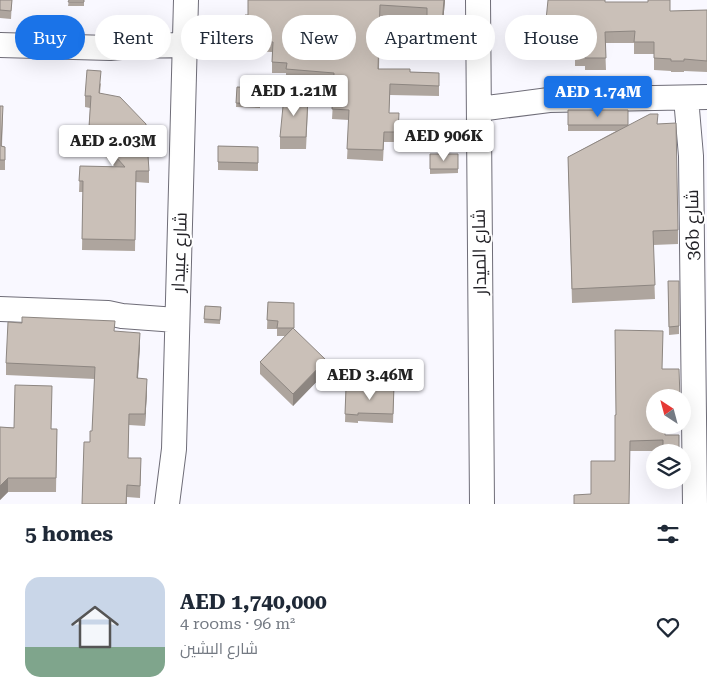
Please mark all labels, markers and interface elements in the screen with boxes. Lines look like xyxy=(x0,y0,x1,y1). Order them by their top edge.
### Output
chip: Buy xyxy=(15,15,85,60)
chip: Rent xyxy=(95,15,171,60)
chip: Filters xyxy=(181,15,272,60)
chip: New xyxy=(282,15,356,60)
chip: Apartment xyxy=(366,15,495,60)
chip: House xyxy=(505,15,597,60)
pin: AED 1.21M xyxy=(237,74,351,117)
pin: AED 1.74M xyxy=(541,76,655,118)
text: AED 1.21M xyxy=(251,81,337,100)
text: AED 1.74M xyxy=(555,82,641,101)
pin: AED 906K xyxy=(392,120,496,162)
pin: AED 2.03M xyxy=(56,124,170,167)
text: AED 906K xyxy=(405,126,483,145)
text: AED 2.03M xyxy=(70,131,156,150)
street label: 36b شارع xyxy=(681,189,705,261)
street label: شارع الميدار xyxy=(468,209,492,296)
street label: شارع عبيدار xyxy=(167,212,193,293)
pin: AED 3.46M xyxy=(313,358,427,401)
text: AED 3.46M xyxy=(327,365,413,384)
north arrow xyxy=(646,389,691,434)
map controls xyxy=(646,389,691,489)
button: layers xyxy=(646,444,691,489)
icon: filters xyxy=(654,520,682,548)
text: 5 homes xyxy=(25,522,113,546)
text: AED 1,740,000 xyxy=(180,590,327,614)
icon: home xyxy=(65,597,125,657)
icon: heart xyxy=(654,613,682,641)
text: 4 rooms · 96 m² xyxy=(180,614,295,633)
text: شارع البشين xyxy=(180,639,258,658)

